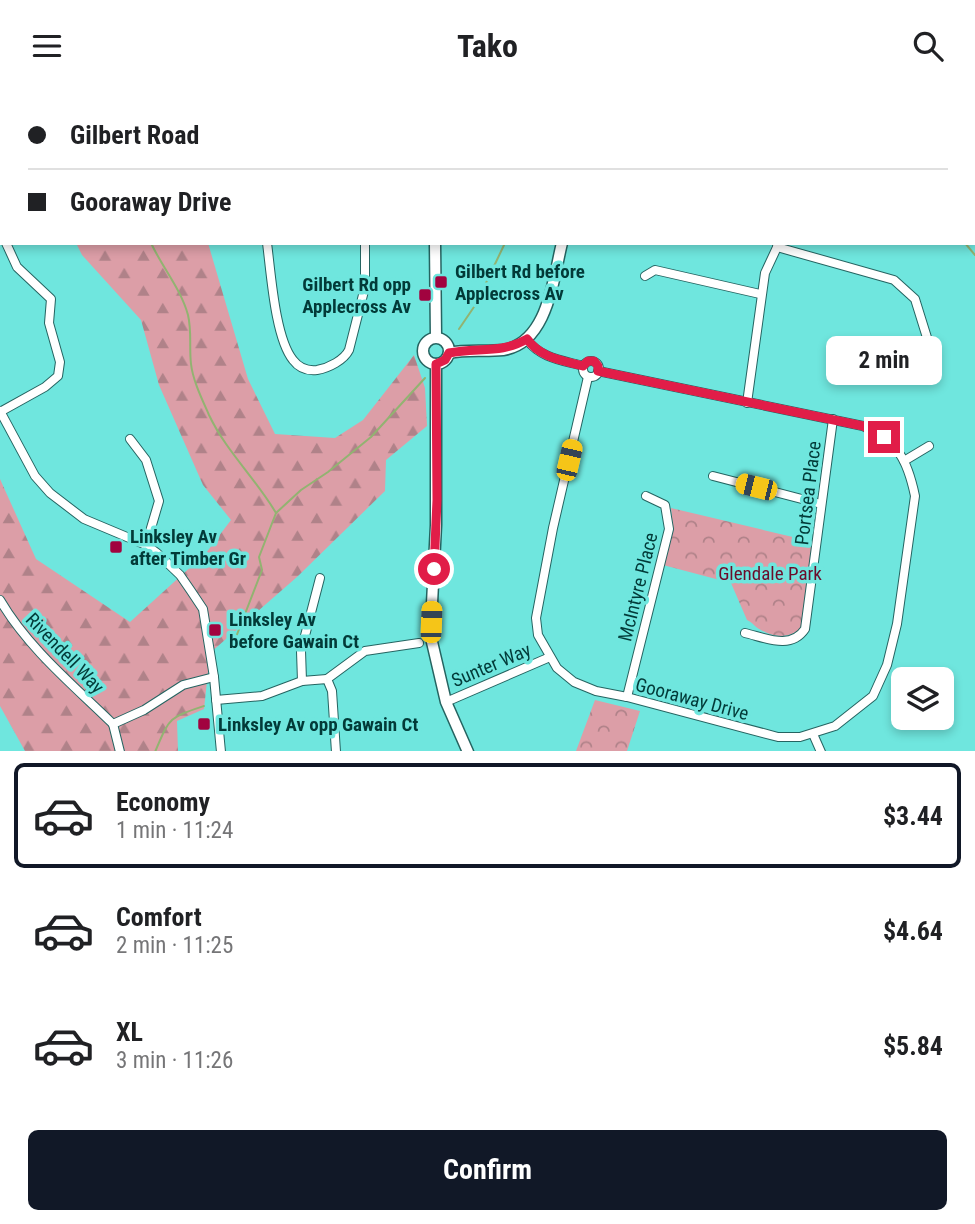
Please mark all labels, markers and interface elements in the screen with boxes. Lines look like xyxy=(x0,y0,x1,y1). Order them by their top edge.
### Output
icon: menu xyxy=(28,27,66,65)
text: Tako xyxy=(457,27,518,65)
icon: search xyxy=(909,27,947,65)
text: Gilbert Road xyxy=(70,120,199,150)
text: Gooraway Drive xyxy=(70,187,231,217)
place label: Gilbert Rd before Applecross Av xyxy=(455,260,585,305)
place label: Gilbert Rd opp Applecross Av xyxy=(302,273,411,318)
marker: Gilbert Rd before Applecross Av xyxy=(433,274,449,290)
marker: Gilbert Rd opp Applecross Av xyxy=(417,287,433,303)
callout: 2 min xyxy=(826,335,942,385)
text: 2 min xyxy=(858,347,910,374)
route end xyxy=(868,421,900,453)
car xyxy=(555,437,584,483)
street label: Portsea Place xyxy=(790,440,826,546)
car xyxy=(734,472,779,502)
place label: Linksley Av after Timber Gr xyxy=(130,525,246,570)
street label: McIntyre Place xyxy=(613,530,663,644)
marker: Linksley Av after Timber Gr xyxy=(108,539,124,555)
route start xyxy=(418,553,450,585)
park label: Glendale Park xyxy=(718,562,822,585)
car xyxy=(420,601,443,643)
street label: Rivendell Way xyxy=(21,608,109,698)
place label: Linksley Av before Gawain Ct xyxy=(229,608,359,653)
marker: Linksley Av before Gawain Ct xyxy=(207,622,223,638)
street label: Sunter Way xyxy=(448,638,534,692)
map controls xyxy=(891,667,954,730)
button: layers xyxy=(891,667,954,730)
street label: Gooraway Drive xyxy=(633,673,751,725)
place label: Linksley Av opp Gawain Ct xyxy=(218,713,418,736)
marker: Linksley Av opp Gawain Ct xyxy=(196,716,212,732)
icon: car xyxy=(32,784,95,847)
text: Economy xyxy=(116,787,210,817)
text: $3.44 xyxy=(883,801,943,831)
text: 1 min · 11:24 xyxy=(116,817,233,844)
icon: car xyxy=(32,899,95,962)
text: Comfort xyxy=(116,902,202,932)
text: $4.64 xyxy=(883,916,943,946)
text: 2 min · 11:25 xyxy=(116,932,233,959)
icon: car xyxy=(32,1014,95,1077)
text: XL xyxy=(116,1017,143,1047)
text: $5.84 xyxy=(883,1031,943,1061)
text: 3 min · 11:26 xyxy=(116,1047,233,1074)
button: Confirm xyxy=(28,1130,947,1210)

